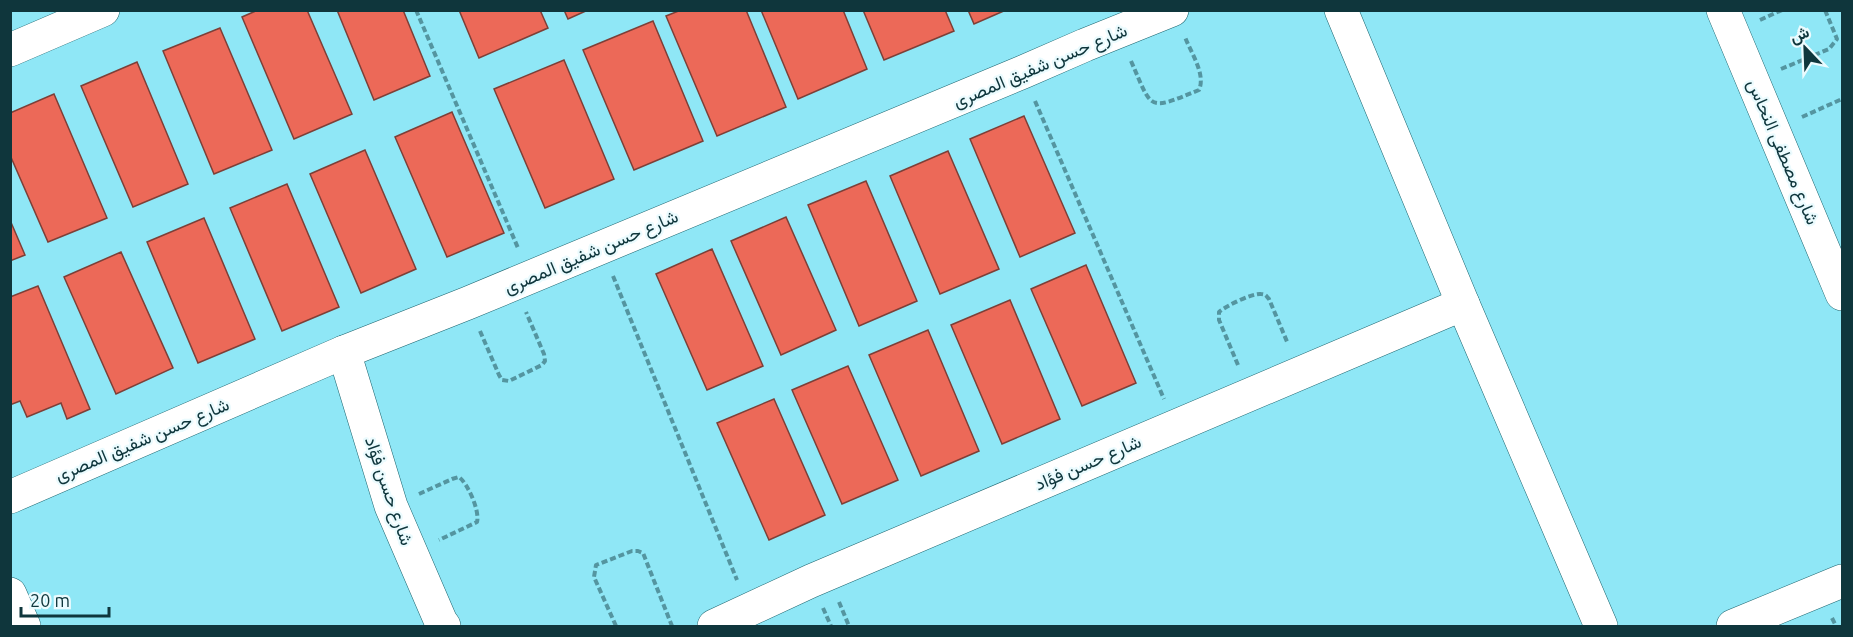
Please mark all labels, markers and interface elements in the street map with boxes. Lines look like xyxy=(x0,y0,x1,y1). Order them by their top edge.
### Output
north arrow xyxy=(1775,18,1835,78)
street label: شارع حسن شفيق المصرى xyxy=(950,19,1131,114)
text: ش xyxy=(1787,22,1812,47)
street label: شارع مصطفى النحاس xyxy=(1741,76,1824,228)
street label: شارع حسن شفيق المصرى xyxy=(501,205,682,300)
street label: شارع حسن شفيق المصرى xyxy=(52,393,233,488)
street label: شارع حسن فؤاد xyxy=(1031,431,1145,496)
street label: شارع حسن فؤاد xyxy=(359,434,418,549)
scale bar xyxy=(21,580,110,618)
text: 20 m xyxy=(30,590,70,610)

